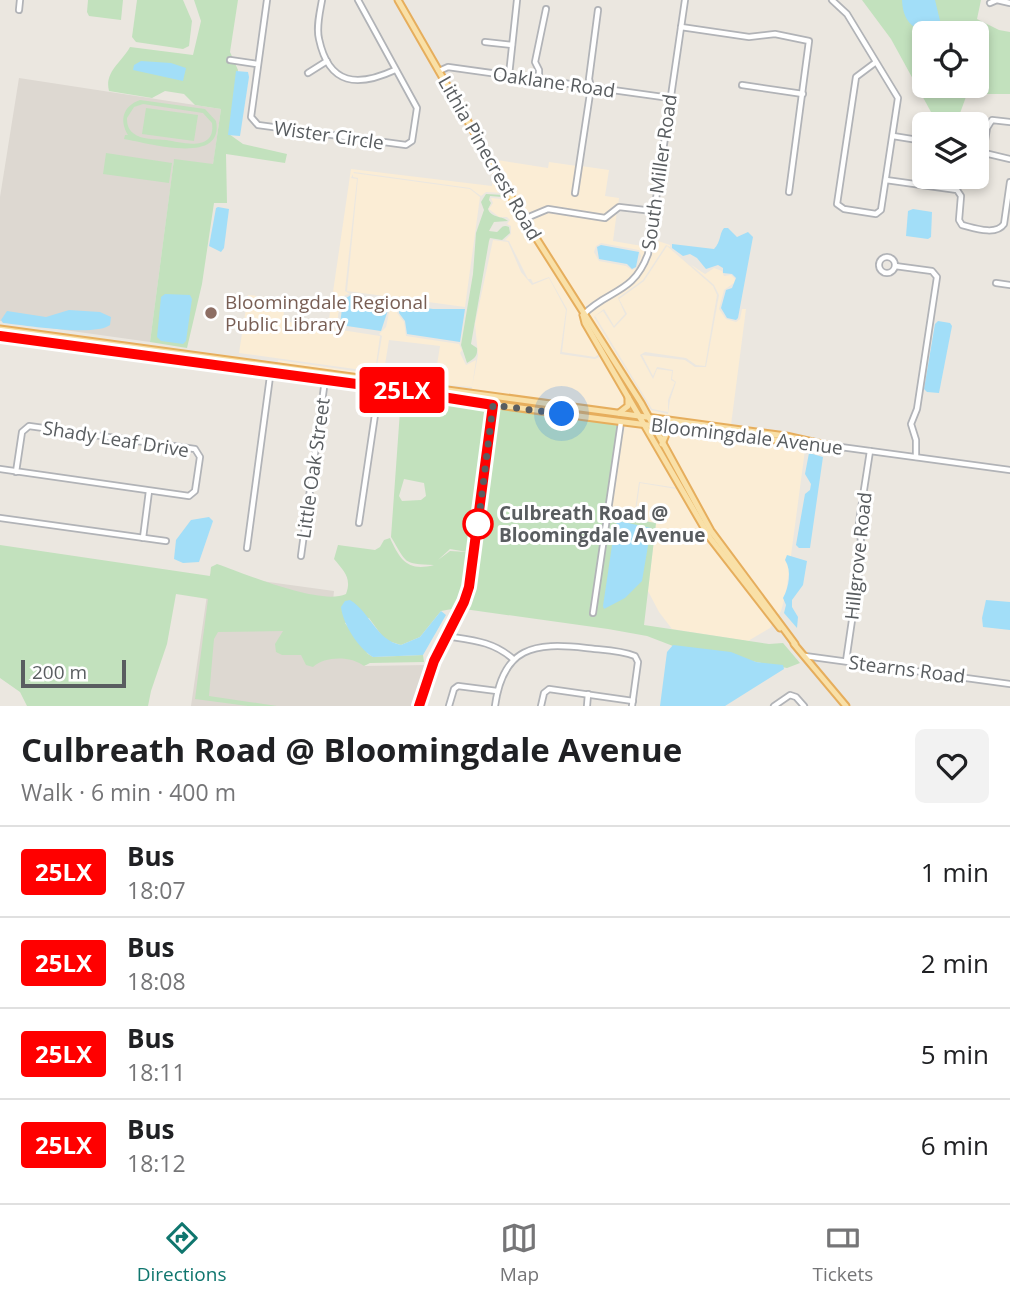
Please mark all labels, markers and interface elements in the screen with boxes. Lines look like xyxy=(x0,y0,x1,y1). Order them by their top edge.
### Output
map controls xyxy=(912,21,989,189)
button: locate xyxy=(912,21,989,98)
street label: Oaklane Road xyxy=(491,61,617,103)
street label: Lithia Pinecrest Road xyxy=(432,71,548,245)
street label: South Miller Road xyxy=(635,92,683,252)
button: layers xyxy=(912,112,989,189)
street label: Wister Circle xyxy=(272,114,386,156)
place label: Bloomingdale Regional Public Library xyxy=(225,289,428,337)
marker: Bloomingdale Regional Public Library xyxy=(203,305,219,321)
line badge: 25LX xyxy=(353,367,451,413)
text: 25LX xyxy=(373,373,431,406)
street label: Little Oak Street xyxy=(290,396,336,540)
your location xyxy=(544,396,579,431)
street label: Bloomingdale Avenue xyxy=(650,411,844,461)
street label: Shady Leaf Drive xyxy=(41,415,191,463)
street label: Hillgrove Road xyxy=(838,491,878,621)
place label: Culbreath Road @ Bloomingdale Avenue xyxy=(499,500,706,548)
marker: Culbreath Road @ Bloomingdale Avenue xyxy=(463,509,493,539)
street label: Stearns Road xyxy=(847,649,967,689)
scale bar xyxy=(21,657,126,689)
text: 200 m xyxy=(32,659,87,685)
text: Culbreath Road @ Bloomingdale Avenue xyxy=(21,727,682,772)
button: heart xyxy=(915,729,989,803)
text: Walk · 6 min · 400 m xyxy=(21,776,236,808)
text: Bus xyxy=(127,838,175,874)
text: 1 min xyxy=(921,854,989,890)
text: 25LX xyxy=(35,855,92,888)
text: 18:07 xyxy=(127,874,186,906)
text: Bus xyxy=(127,929,175,965)
text: 2 min xyxy=(921,945,989,981)
text: 25LX xyxy=(35,946,92,979)
text: 18:08 xyxy=(127,965,186,997)
text: Bus xyxy=(127,1020,175,1056)
text: 5 min xyxy=(921,1036,989,1072)
text: 25LX xyxy=(35,1037,92,1070)
text: 18:11 xyxy=(127,1056,186,1088)
text: Bus xyxy=(127,1111,175,1147)
text: 6 min xyxy=(921,1127,989,1163)
text: 25LX xyxy=(35,1128,92,1161)
text: 18:12 xyxy=(127,1147,186,1179)
tab: Directions xyxy=(137,1219,227,1287)
tab: Map xyxy=(500,1219,539,1287)
tab: Tickets xyxy=(812,1219,873,1287)

